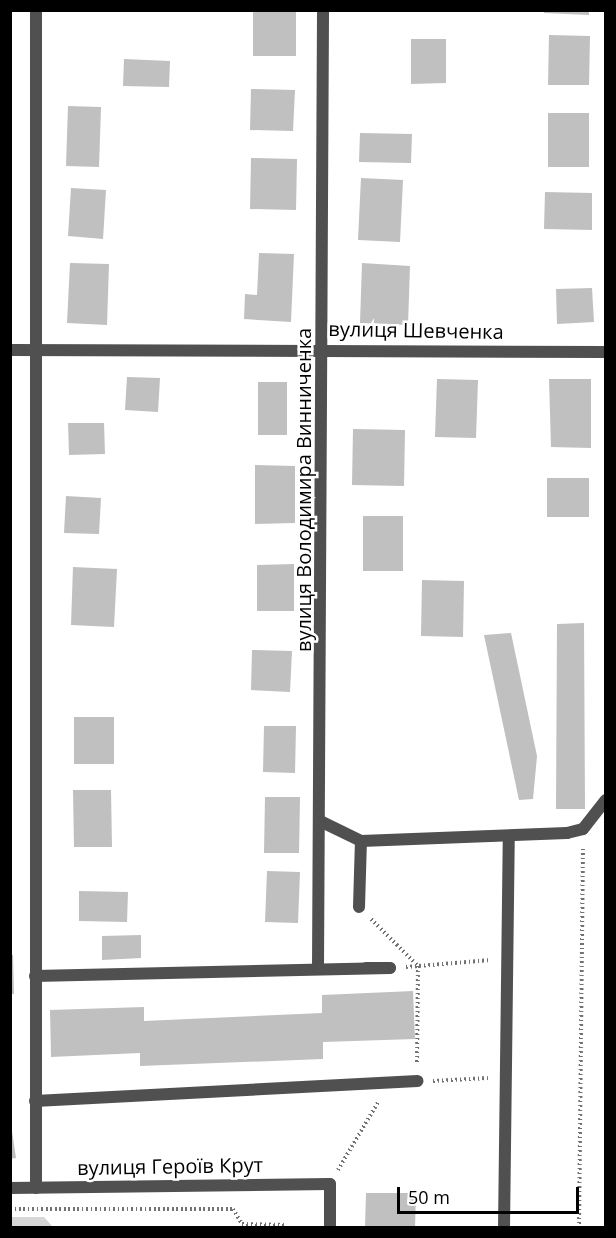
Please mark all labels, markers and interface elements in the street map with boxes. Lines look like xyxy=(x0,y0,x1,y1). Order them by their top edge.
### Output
street label: вулиця Шевченка xyxy=(328,316,504,344)
street label: вулиця Володимира Винниченка xyxy=(291,328,315,652)
street label: вулиця Героїв Крут xyxy=(77,1152,263,1180)
scale bar xyxy=(400,1175,582,1213)
text: 50 m xyxy=(408,1185,450,1209)

